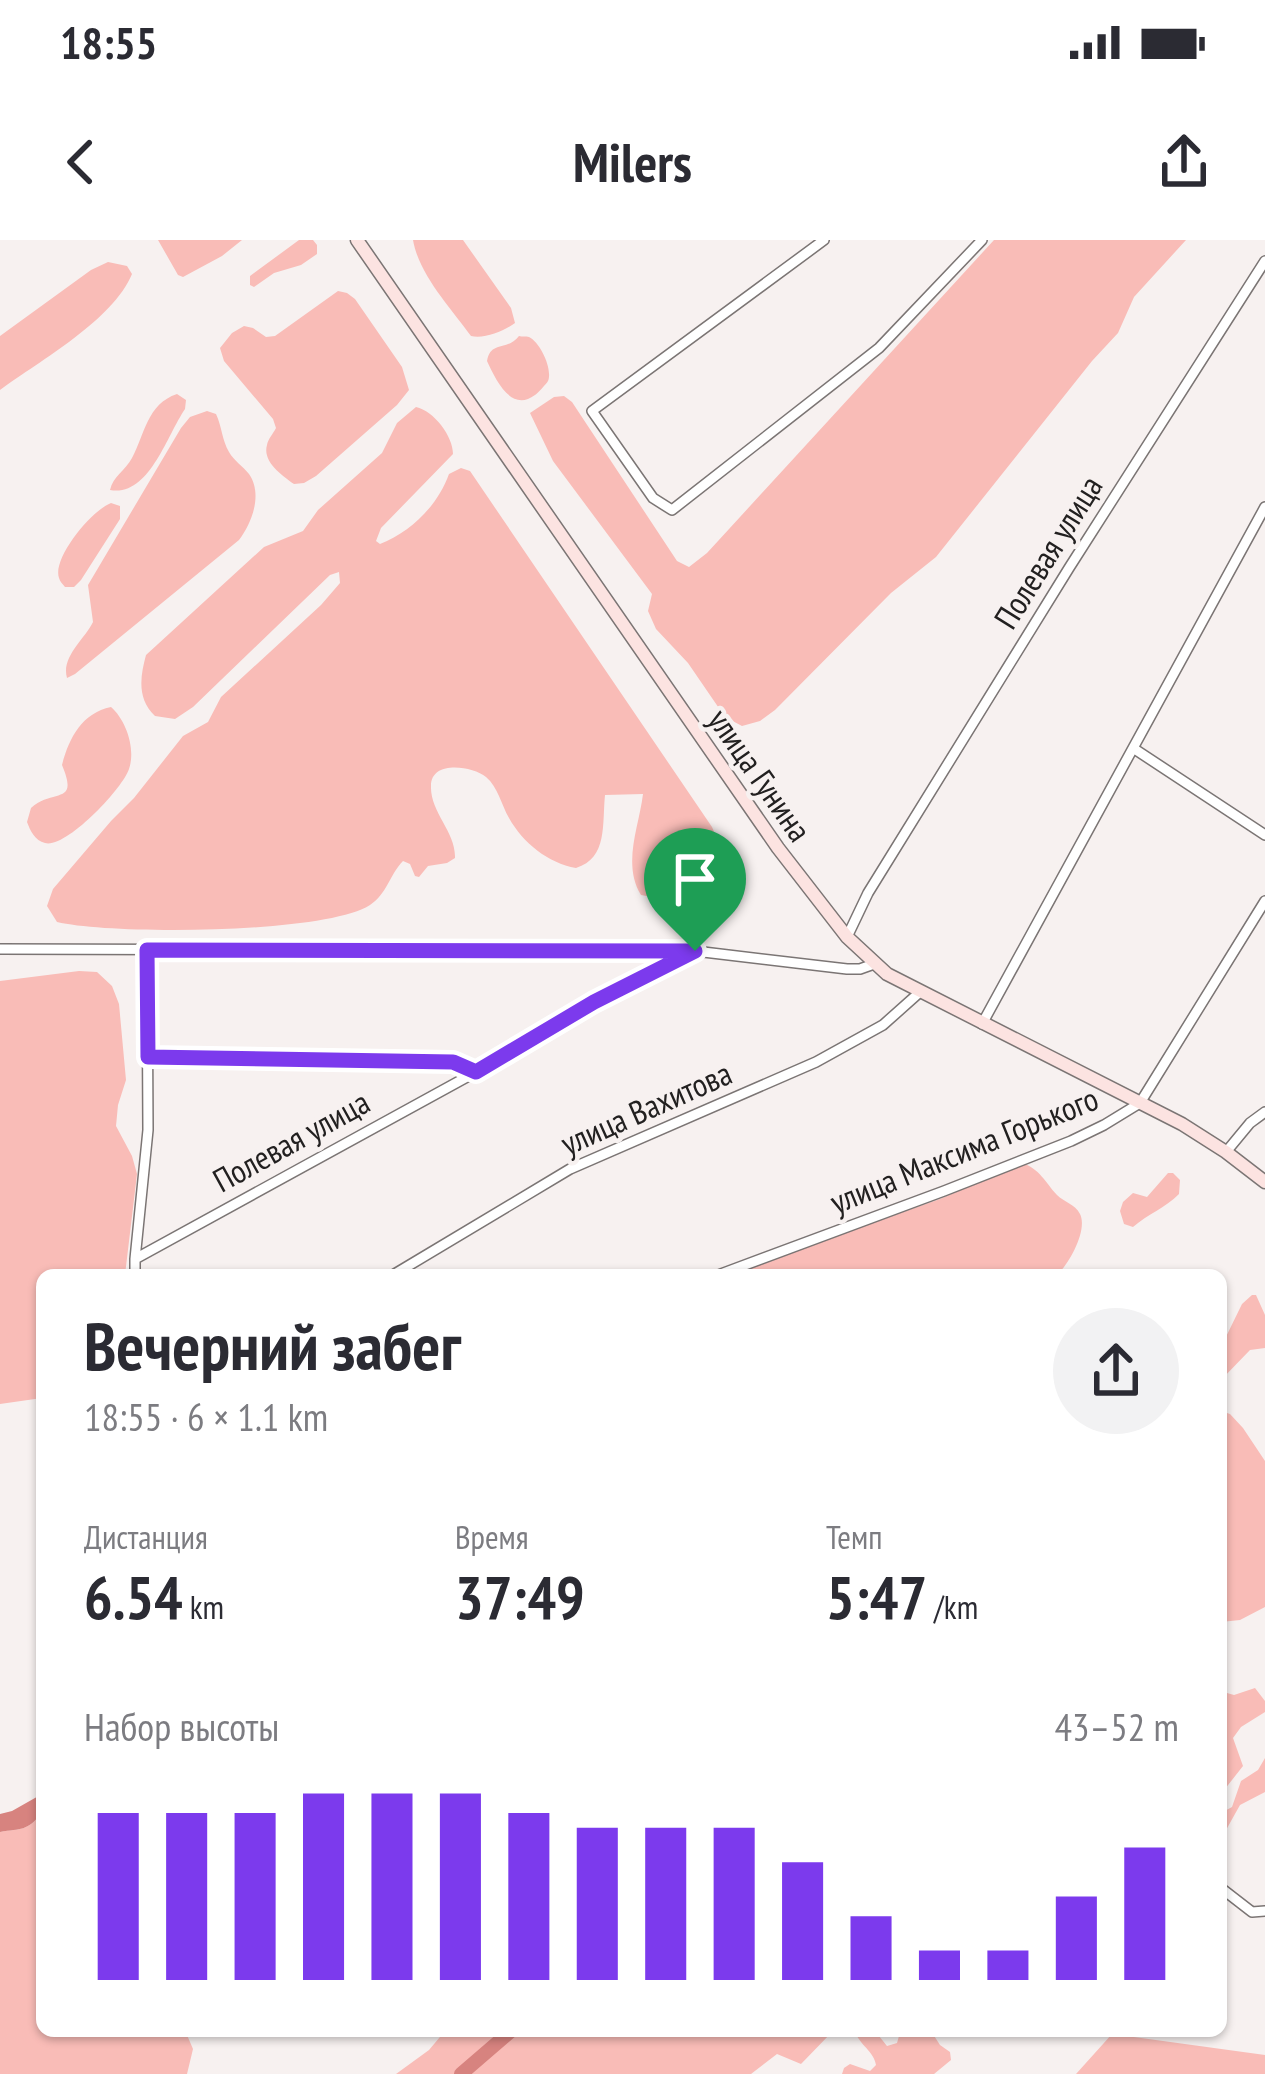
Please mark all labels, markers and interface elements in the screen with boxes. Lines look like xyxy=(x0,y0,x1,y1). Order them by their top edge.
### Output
text: 18:55 xyxy=(60,13,157,71)
text: Milers xyxy=(573,127,692,197)
icon: back xyxy=(48,129,114,195)
icon: share xyxy=(1151,129,1217,195)
street label: Полевая улица xyxy=(984,467,1112,636)
street label: улица Гунина xyxy=(699,700,822,849)
pin xyxy=(644,828,746,951)
icon: arrive xyxy=(662,846,728,912)
street label: улица Вахитова xyxy=(554,1051,738,1164)
street label: улица Максима Горького xyxy=(823,1076,1104,1223)
street label: Полевая улица xyxy=(205,1080,377,1201)
text: Вечерний забег xyxy=(84,1303,461,1388)
button: share xyxy=(1053,1308,1179,1434)
text: 18:55 · 6 × 1.1 km xyxy=(84,1391,328,1442)
text: Дистанция xyxy=(84,1515,208,1558)
text: Время xyxy=(455,1515,529,1558)
text: Темп xyxy=(826,1515,882,1558)
text: 6.54 xyxy=(84,1558,183,1636)
text: 37:49 xyxy=(455,1558,585,1636)
text: 5:47 xyxy=(826,1558,927,1636)
text: km xyxy=(183,1585,224,1628)
text: /km xyxy=(927,1585,978,1628)
text: Набор высоты xyxy=(84,1701,279,1752)
text: 43–52 m xyxy=(1054,1701,1179,1752)

